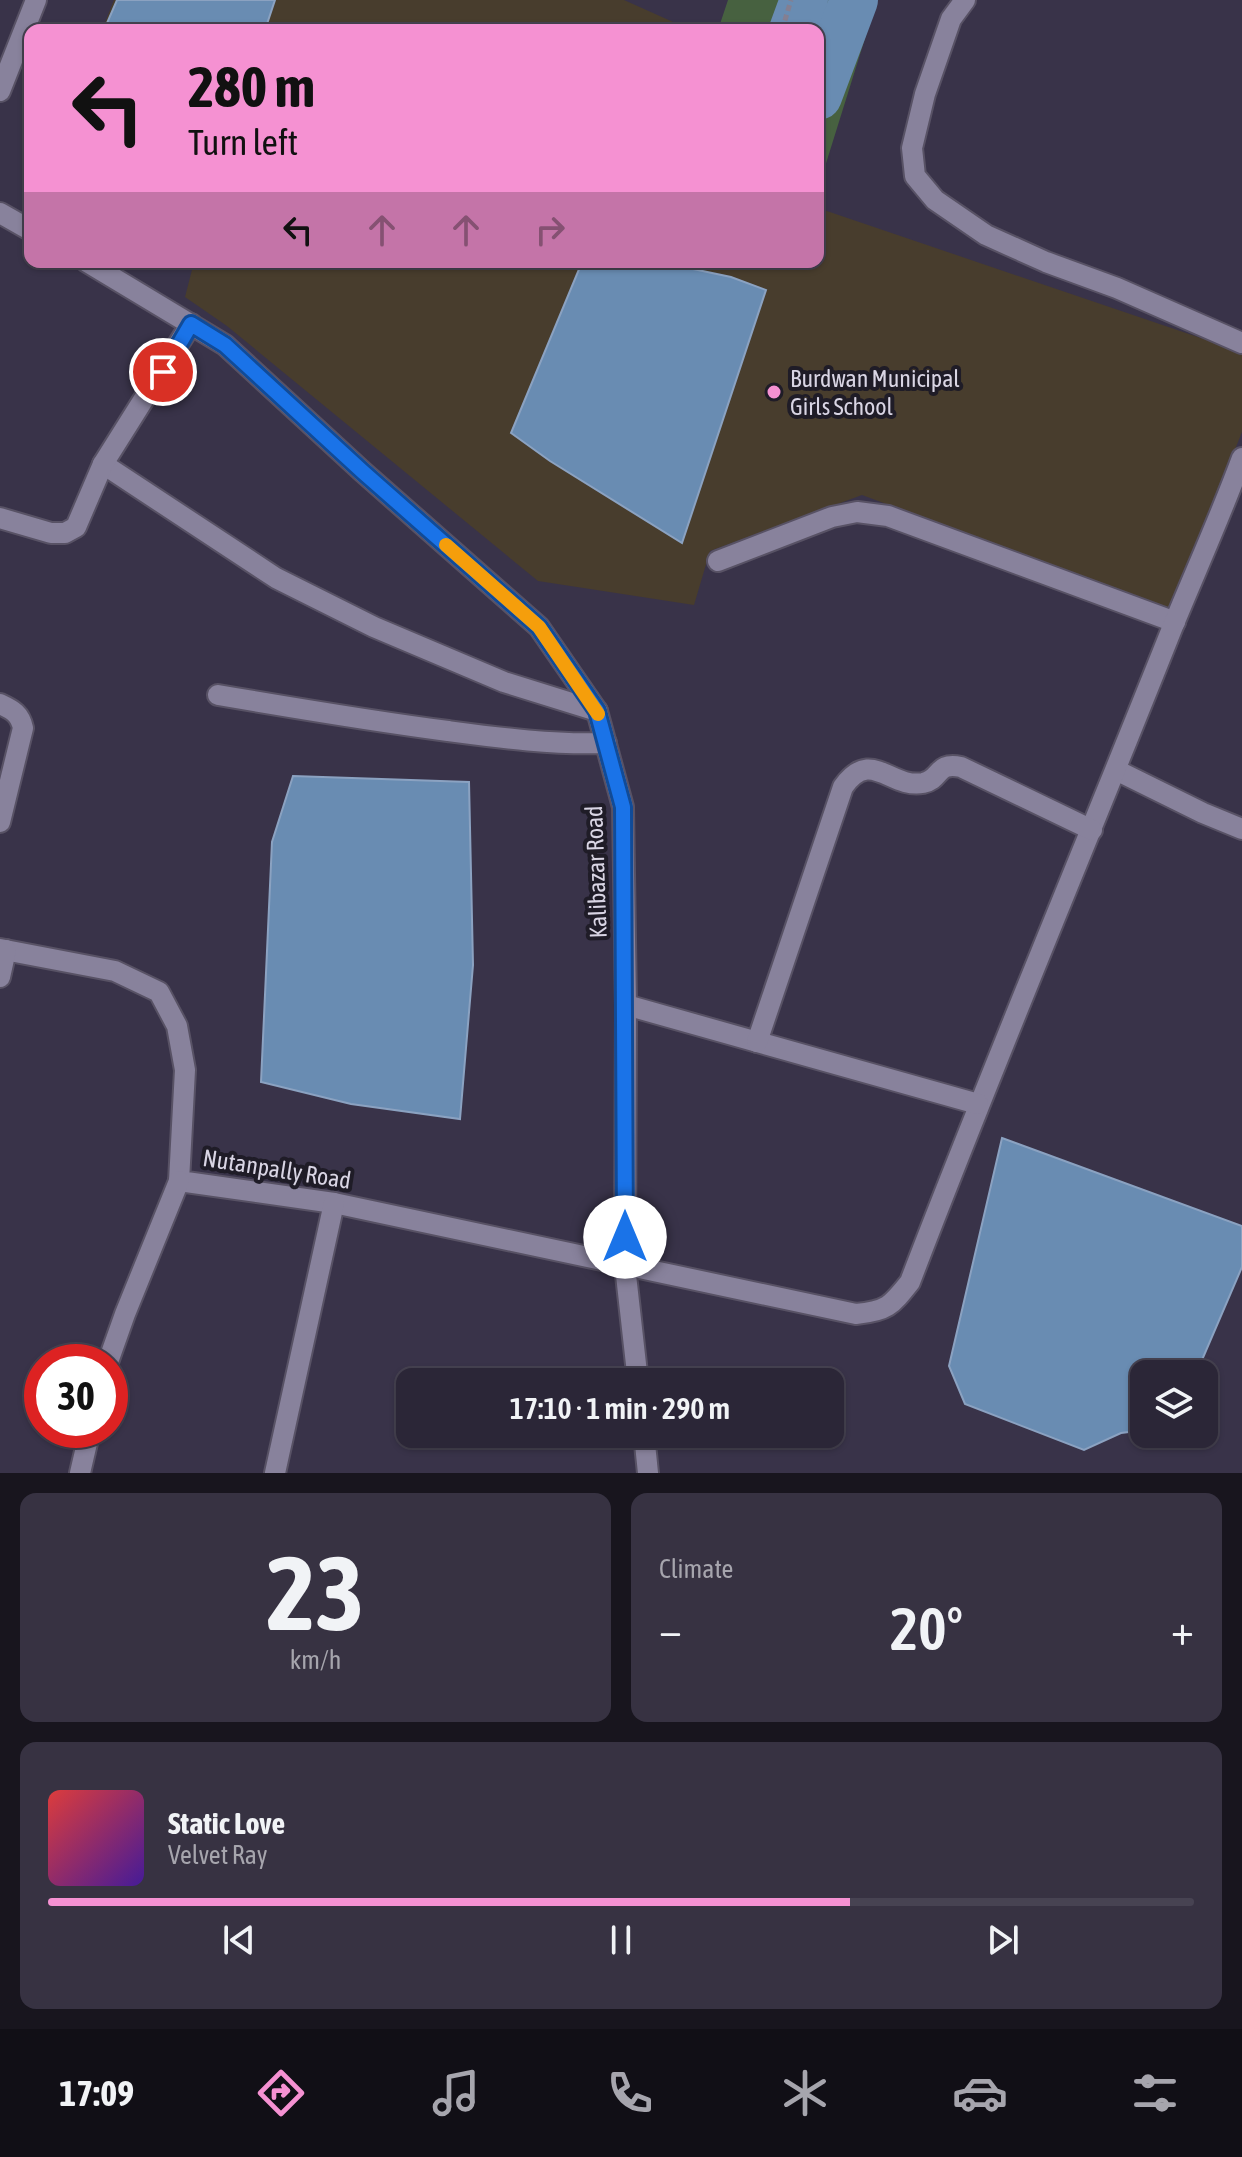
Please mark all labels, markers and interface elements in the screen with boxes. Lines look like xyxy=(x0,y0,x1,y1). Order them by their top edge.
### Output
text: 280 m xyxy=(188,55,315,119)
icon: left xyxy=(56,56,160,160)
text: Turn left xyxy=(188,121,298,163)
icon: left xyxy=(276,208,320,252)
icon: ahead xyxy=(360,208,404,252)
icon: ahead xyxy=(444,208,488,252)
icon: right xyxy=(528,208,572,252)
pin xyxy=(129,338,197,406)
icon: arrive xyxy=(141,350,185,394)
place label: Burdwan Municipal Girls School xyxy=(790,365,960,420)
marker: Burdwan Municipal Girls School xyxy=(765,383,783,401)
street label: Kalibazar Road xyxy=(580,805,612,939)
street label: Nutanpally Road xyxy=(201,1144,353,1194)
position arrow xyxy=(583,1195,667,1279)
speed limit sign: 30 xyxy=(24,1344,128,1448)
map controls xyxy=(1130,1360,1218,1448)
button: layers xyxy=(1130,1360,1218,1448)
text: 17:10 · 1 min · 290 m xyxy=(510,1391,730,1425)
text: 23 xyxy=(267,1533,364,1652)
text: Climate xyxy=(659,1554,733,1584)
text: 20° xyxy=(890,1594,963,1663)
text: − xyxy=(659,1604,682,1654)
text: + xyxy=(1171,1604,1194,1654)
text: km/h xyxy=(290,1645,341,1675)
text: Static Love xyxy=(168,1806,285,1840)
text: Velvet Ray xyxy=(168,1840,268,1870)
icon: previous xyxy=(217,1918,261,1962)
icon: pause xyxy=(599,1918,643,1962)
icon: next xyxy=(981,1918,1025,1962)
icon: directions xyxy=(253,2065,309,2121)
icon: music xyxy=(428,2065,484,2121)
icon: phone xyxy=(602,2065,658,2121)
icon: climate xyxy=(777,2065,833,2121)
icon: car xyxy=(952,2065,1008,2121)
icon: filters xyxy=(1127,2065,1183,2121)
text: 17:09 xyxy=(59,2072,134,2114)

